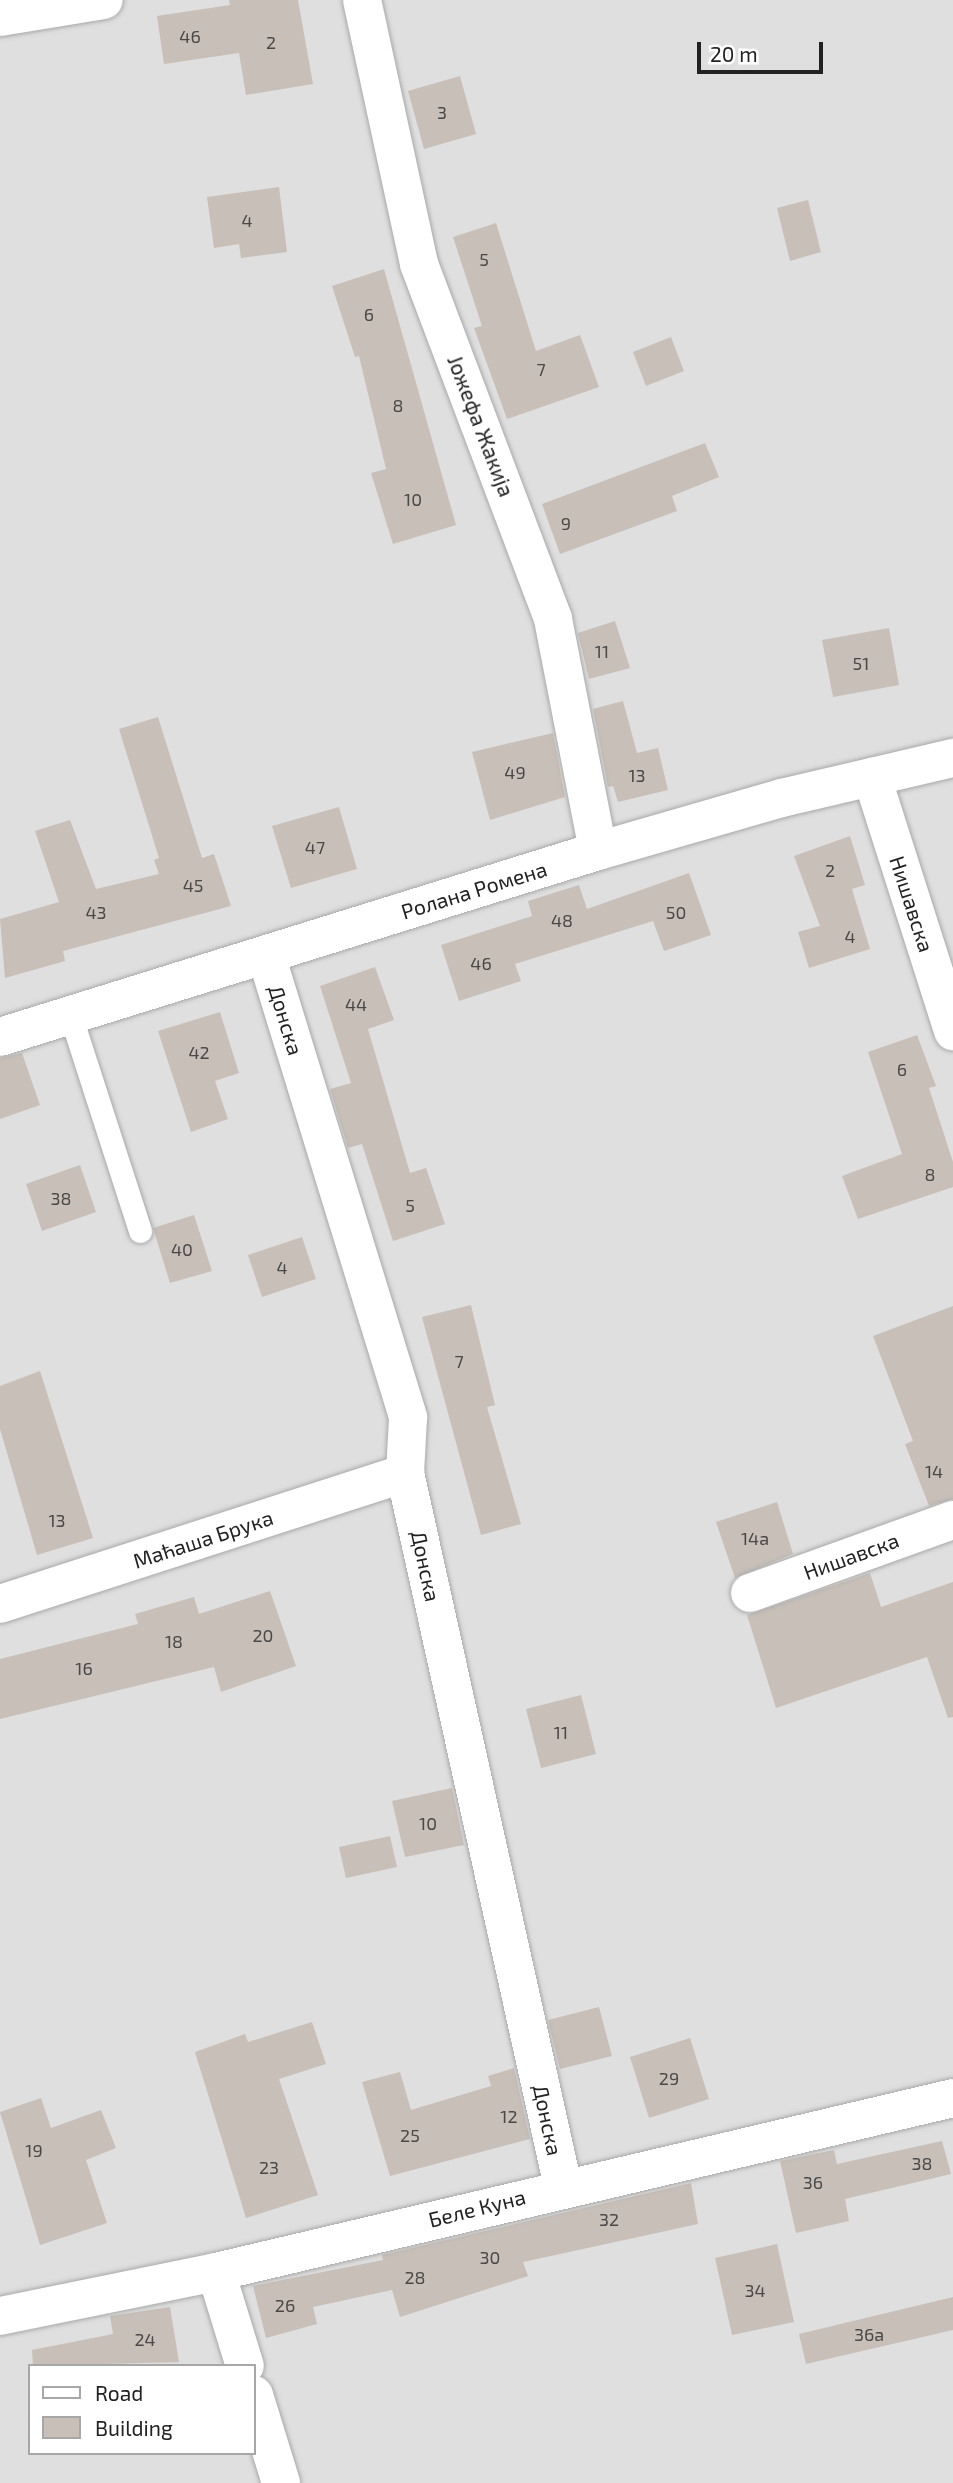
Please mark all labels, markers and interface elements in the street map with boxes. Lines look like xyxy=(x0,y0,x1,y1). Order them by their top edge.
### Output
house number: 46 xyxy=(179,25,201,47)
scale bar xyxy=(701,28,827,72)
house number: 2 xyxy=(266,31,276,53)
text: 20 m xyxy=(710,41,758,66)
house number: 3 xyxy=(437,101,447,123)
house number: 4 xyxy=(241,209,253,231)
house number: 5 xyxy=(479,248,489,270)
house number: 6 xyxy=(364,303,374,325)
street label: Јожефа Жакија xyxy=(442,352,520,500)
house number: 7 xyxy=(536,358,546,380)
house number: 8 xyxy=(393,394,403,416)
house number: 10 xyxy=(404,488,422,510)
house number: 9 xyxy=(561,512,571,534)
house number: 11 xyxy=(595,640,609,662)
house number: 51 xyxy=(853,652,869,674)
house number: 49 xyxy=(504,761,526,783)
house number: 13 xyxy=(628,764,646,786)
house number: 47 xyxy=(305,836,325,858)
street label: Нишавска xyxy=(885,853,939,955)
street label: Ролана Ромена xyxy=(398,856,550,924)
house number: 2 xyxy=(825,859,835,881)
house number: 45 xyxy=(183,874,203,896)
house number: 43 xyxy=(85,901,107,923)
house number: 50 xyxy=(666,901,686,923)
house number: 48 xyxy=(551,909,573,931)
house number: 4 xyxy=(844,925,856,947)
house number: 46 xyxy=(470,952,492,974)
street label: Донска xyxy=(263,982,309,1058)
house number: 44 xyxy=(345,993,367,1015)
house number: 42 xyxy=(188,1041,210,1063)
house number: 6 xyxy=(897,1058,907,1080)
house number: 8 xyxy=(925,1163,935,1185)
house number: 38 xyxy=(51,1187,71,1209)
house number: 5 xyxy=(405,1194,415,1216)
house number: 40 xyxy=(171,1238,193,1260)
house number: 4 xyxy=(276,1256,288,1278)
house number: 7 xyxy=(454,1350,464,1372)
house number: 14 xyxy=(925,1460,943,1482)
street label: Маћаша Брука xyxy=(130,1505,276,1573)
house number: 13 xyxy=(48,1509,66,1531)
house number: 14a xyxy=(741,1527,769,1549)
street label: Нишавска xyxy=(800,1527,902,1585)
street label: Донска xyxy=(406,1528,446,1604)
house number: 20 xyxy=(253,1624,273,1646)
house number: 18 xyxy=(165,1630,183,1652)
house number: 16 xyxy=(75,1657,93,1679)
house number: 11 xyxy=(554,1721,568,1743)
house number: 10 xyxy=(419,1812,437,1834)
house number: 29 xyxy=(659,2067,679,2089)
street label: Донска xyxy=(528,2082,568,2158)
house number: 12 xyxy=(500,2105,518,2127)
house number: 25 xyxy=(400,2124,420,2146)
house number: 19 xyxy=(25,2139,43,2161)
house number: 38 xyxy=(912,2152,932,2174)
house number: 23 xyxy=(259,2156,279,2178)
house number: 36 xyxy=(803,2171,823,2193)
street label: Беле Куна xyxy=(426,2184,528,2232)
house number: 32 xyxy=(599,2208,619,2230)
house number: 30 xyxy=(480,2246,500,2268)
house number: 28 xyxy=(404,2266,426,2288)
house number: 34 xyxy=(744,2279,766,2301)
house number: 26 xyxy=(275,2294,295,2316)
house number: 36a xyxy=(854,2323,884,2345)
house number: 24 xyxy=(134,2328,156,2350)
legend xyxy=(28,2364,256,2455)
text: Road xyxy=(95,2380,143,2405)
text: Building xyxy=(95,2415,173,2440)

